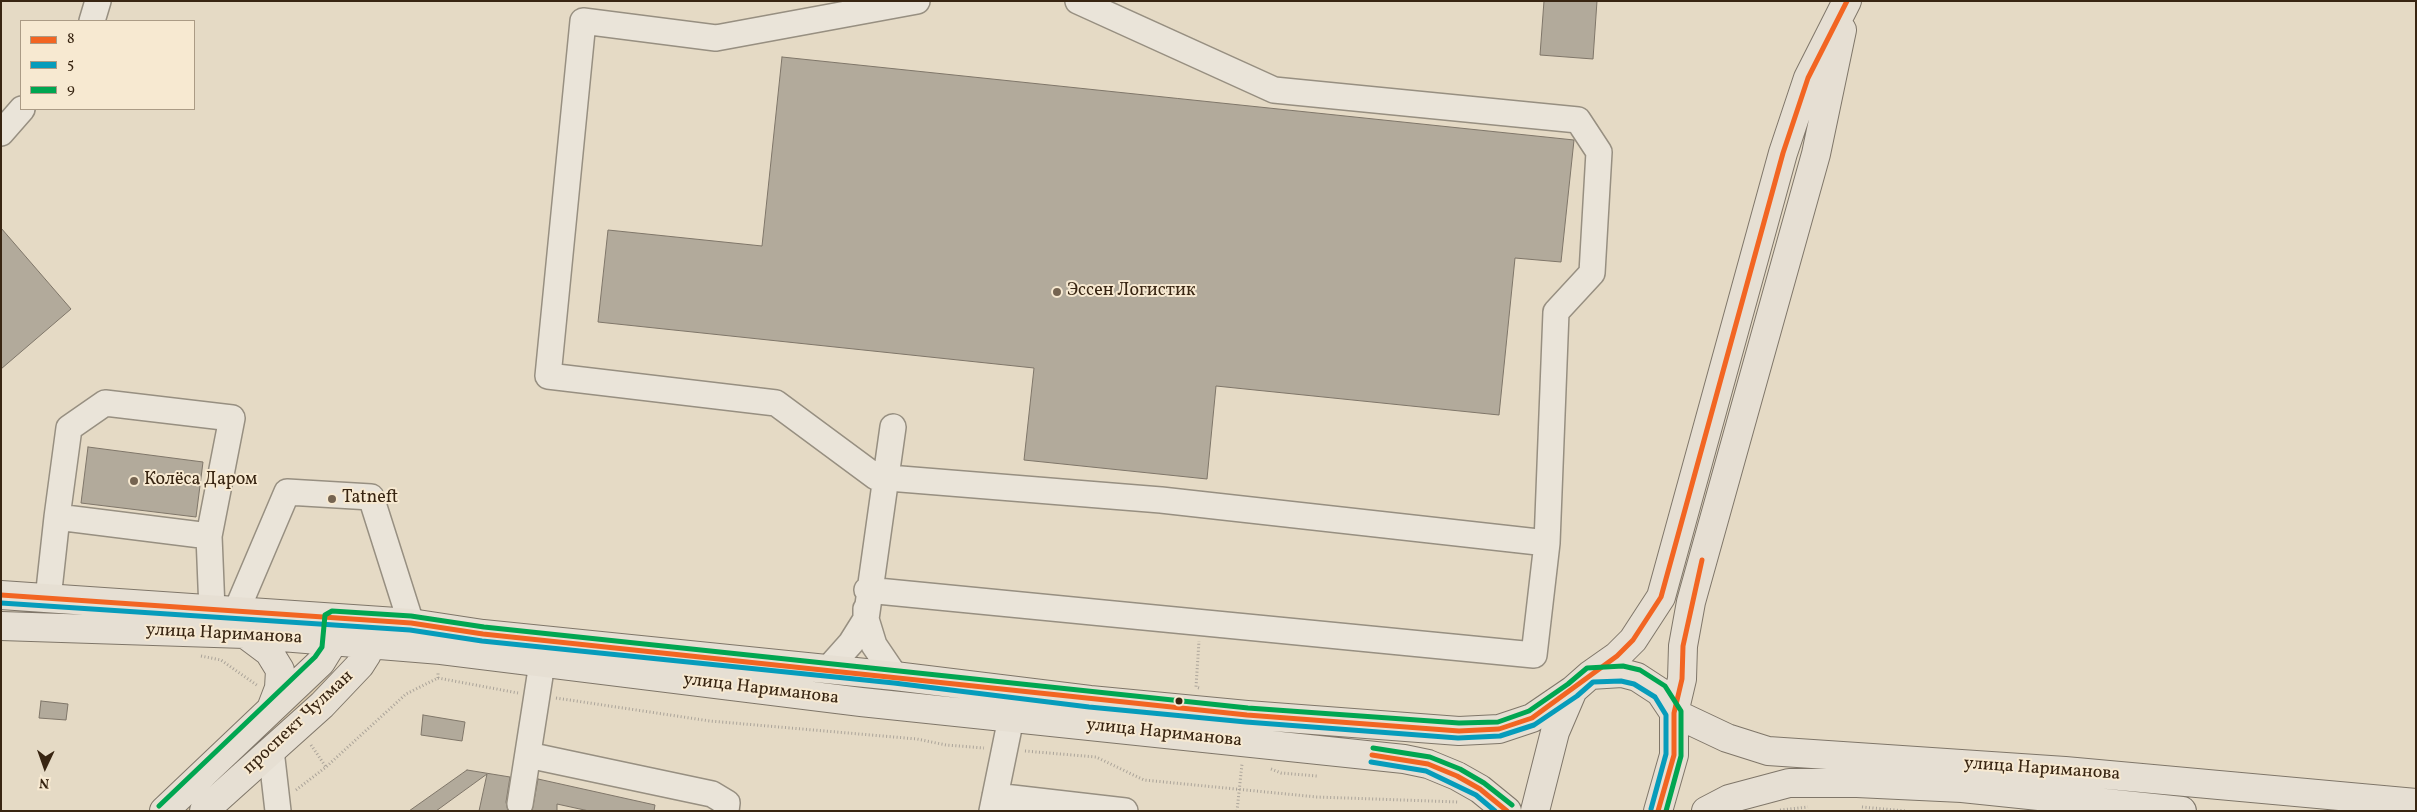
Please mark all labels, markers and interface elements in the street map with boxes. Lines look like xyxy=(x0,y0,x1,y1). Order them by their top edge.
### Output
legend xyxy=(20,20,195,110)
text: 8 xyxy=(67,29,75,50)
text: 5 xyxy=(67,54,74,75)
text: 9 xyxy=(67,79,75,100)
place label: Эссен Логистик xyxy=(1067,281,1196,303)
marker: Эссен Логистик xyxy=(1051,286,1063,298)
place label: Колёса Даром xyxy=(144,470,257,492)
marker: Колёса Даром xyxy=(128,475,140,487)
place label: Tatneft xyxy=(342,488,398,510)
marker: Tatneft xyxy=(326,493,338,505)
street label: улица Нариманова xyxy=(145,620,303,650)
street label: проспект Чулман xyxy=(239,666,359,780)
street label: улица Нариманова xyxy=(682,670,840,710)
unlabelled marker xyxy=(1174,696,1184,706)
street label: улица Нариманова xyxy=(1085,715,1243,753)
north arrow xyxy=(20,742,70,792)
street label: улица Нариманова xyxy=(1963,754,2121,786)
text: N xyxy=(39,773,50,792)

